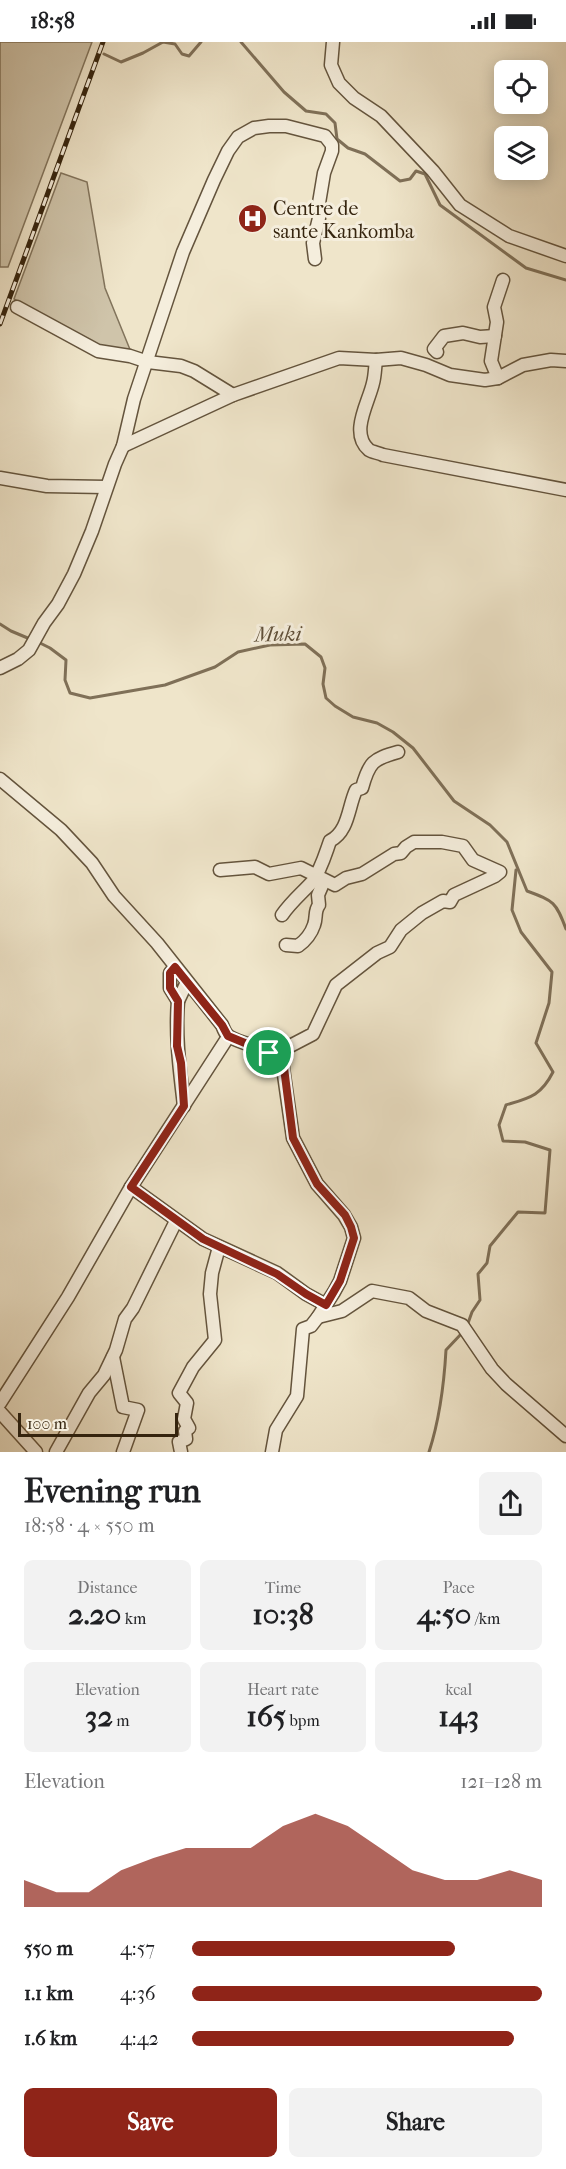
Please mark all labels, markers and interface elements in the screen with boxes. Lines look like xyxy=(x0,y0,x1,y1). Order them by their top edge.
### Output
text: 18:58 xyxy=(30,8,75,34)
map controls xyxy=(494,60,548,180)
button: locate xyxy=(494,60,548,114)
button: layers xyxy=(494,126,548,180)
place label: Centre de sante Kankomba xyxy=(273,197,415,243)
hospital icon: Centre de sante Kankomba xyxy=(236,203,268,235)
water label: Muki xyxy=(252,622,304,646)
pin xyxy=(243,1027,294,1078)
icon: arrive xyxy=(252,1036,285,1069)
scale bar xyxy=(18,1410,178,1438)
text: 100 m xyxy=(27,1414,67,1433)
text: Evening run xyxy=(24,1472,201,1511)
button: share xyxy=(479,1472,542,1535)
text: 18:58 · 4 × 550 m xyxy=(24,1514,155,1537)
text: Distance xyxy=(77,1578,137,1597)
text: Time xyxy=(265,1578,301,1597)
text: Pace xyxy=(443,1578,475,1597)
text: 2.20 xyxy=(68,1597,121,1632)
text: 10:38 xyxy=(252,1597,314,1632)
text: 4:50 xyxy=(417,1597,471,1632)
text: km xyxy=(121,1609,146,1628)
text: /km xyxy=(471,1609,500,1628)
text: Elevation xyxy=(75,1680,140,1699)
text: Heart rate xyxy=(247,1680,319,1699)
text: kcal xyxy=(445,1680,472,1699)
text: 32 xyxy=(85,1699,113,1734)
text: 165 xyxy=(246,1699,286,1734)
text: 143 xyxy=(438,1699,479,1734)
text: m xyxy=(113,1711,130,1730)
text: bpm xyxy=(286,1711,320,1730)
text: Elevation xyxy=(24,1770,105,1793)
text: 121–128 m xyxy=(460,1770,542,1793)
text: 550 m xyxy=(24,1937,73,1960)
text: 4:57 xyxy=(120,1937,155,1960)
text: 1.1 km xyxy=(24,1982,73,2005)
text: 4:36 xyxy=(120,1982,156,2005)
text: 1.6 km xyxy=(24,2027,77,2050)
text: 4:42 xyxy=(120,2027,159,2050)
button: Save xyxy=(24,2088,277,2157)
button: Share xyxy=(289,2088,542,2157)

